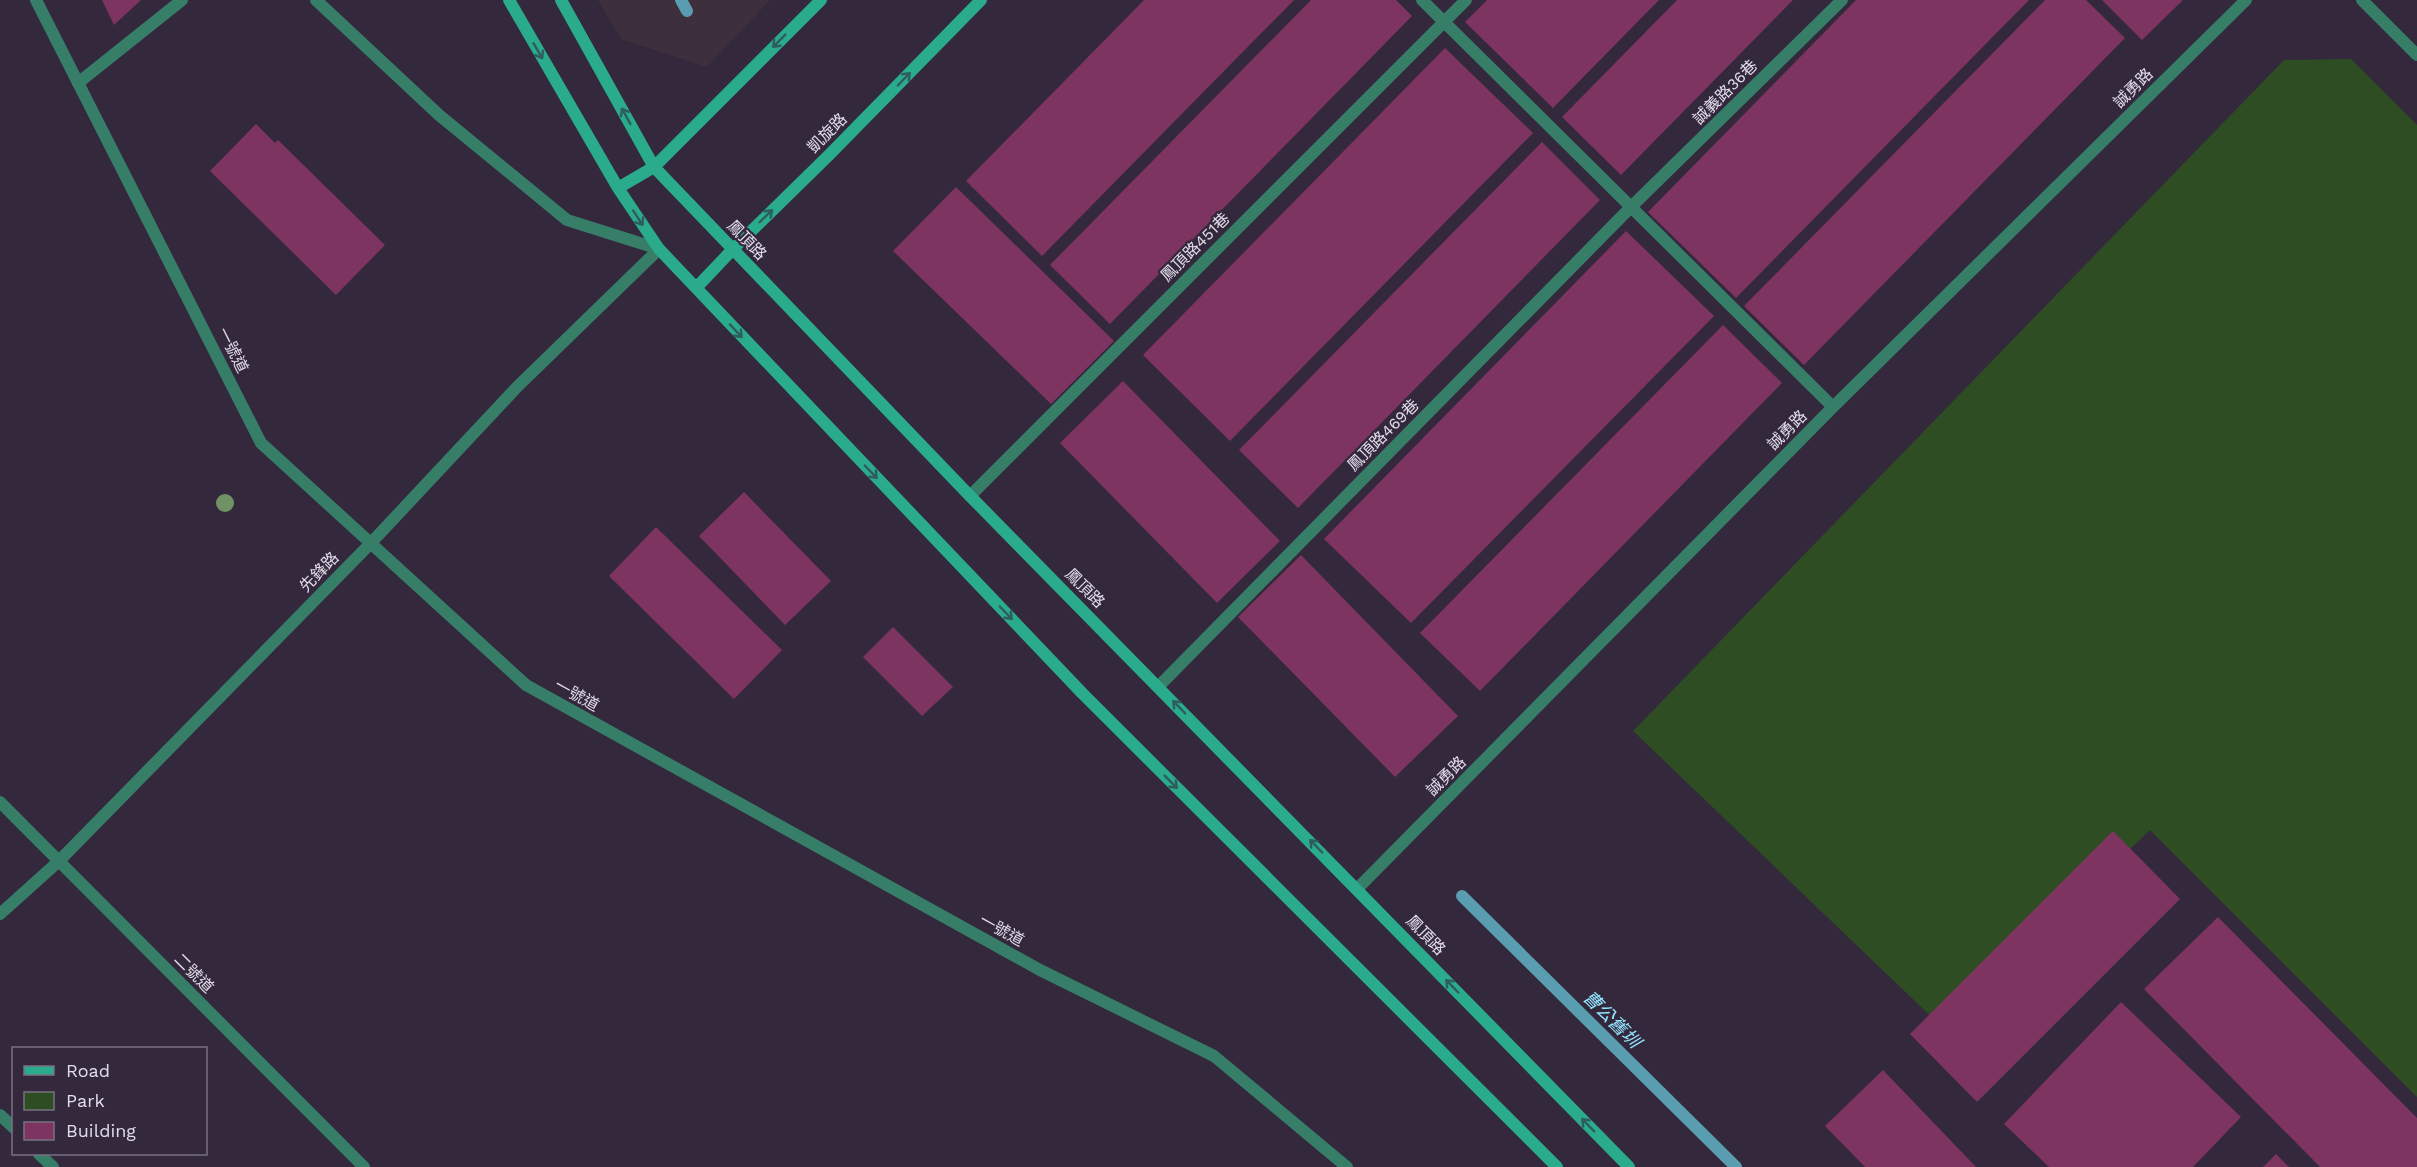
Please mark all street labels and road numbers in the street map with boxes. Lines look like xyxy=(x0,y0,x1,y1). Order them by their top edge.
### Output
street label: 誠義路36巷 xyxy=(1689,56,1761,128)
street label: 誠勇路 xyxy=(2109,64,2157,112)
street label: 凱旋路 xyxy=(803,109,851,157)
street label: 鳳頂路451巷 xyxy=(1157,209,1233,285)
street label: 鳳頂路 xyxy=(723,216,771,264)
street label: 一號道 xyxy=(214,324,252,376)
street label: 鳳頂路469巷 xyxy=(1343,395,1423,475)
street label: 誠勇路 xyxy=(1763,406,1811,454)
street label: 先鋒路 xyxy=(295,548,343,596)
street label: 鳳頂路 xyxy=(1061,564,1109,612)
street label: 一號道 xyxy=(551,675,603,715)
street label: 誠勇路 xyxy=(1422,752,1470,800)
street label: 一號道 xyxy=(976,910,1028,950)
street label: 鳳頂路 xyxy=(1402,911,1450,959)
street label: 二號道 xyxy=(170,949,218,997)

